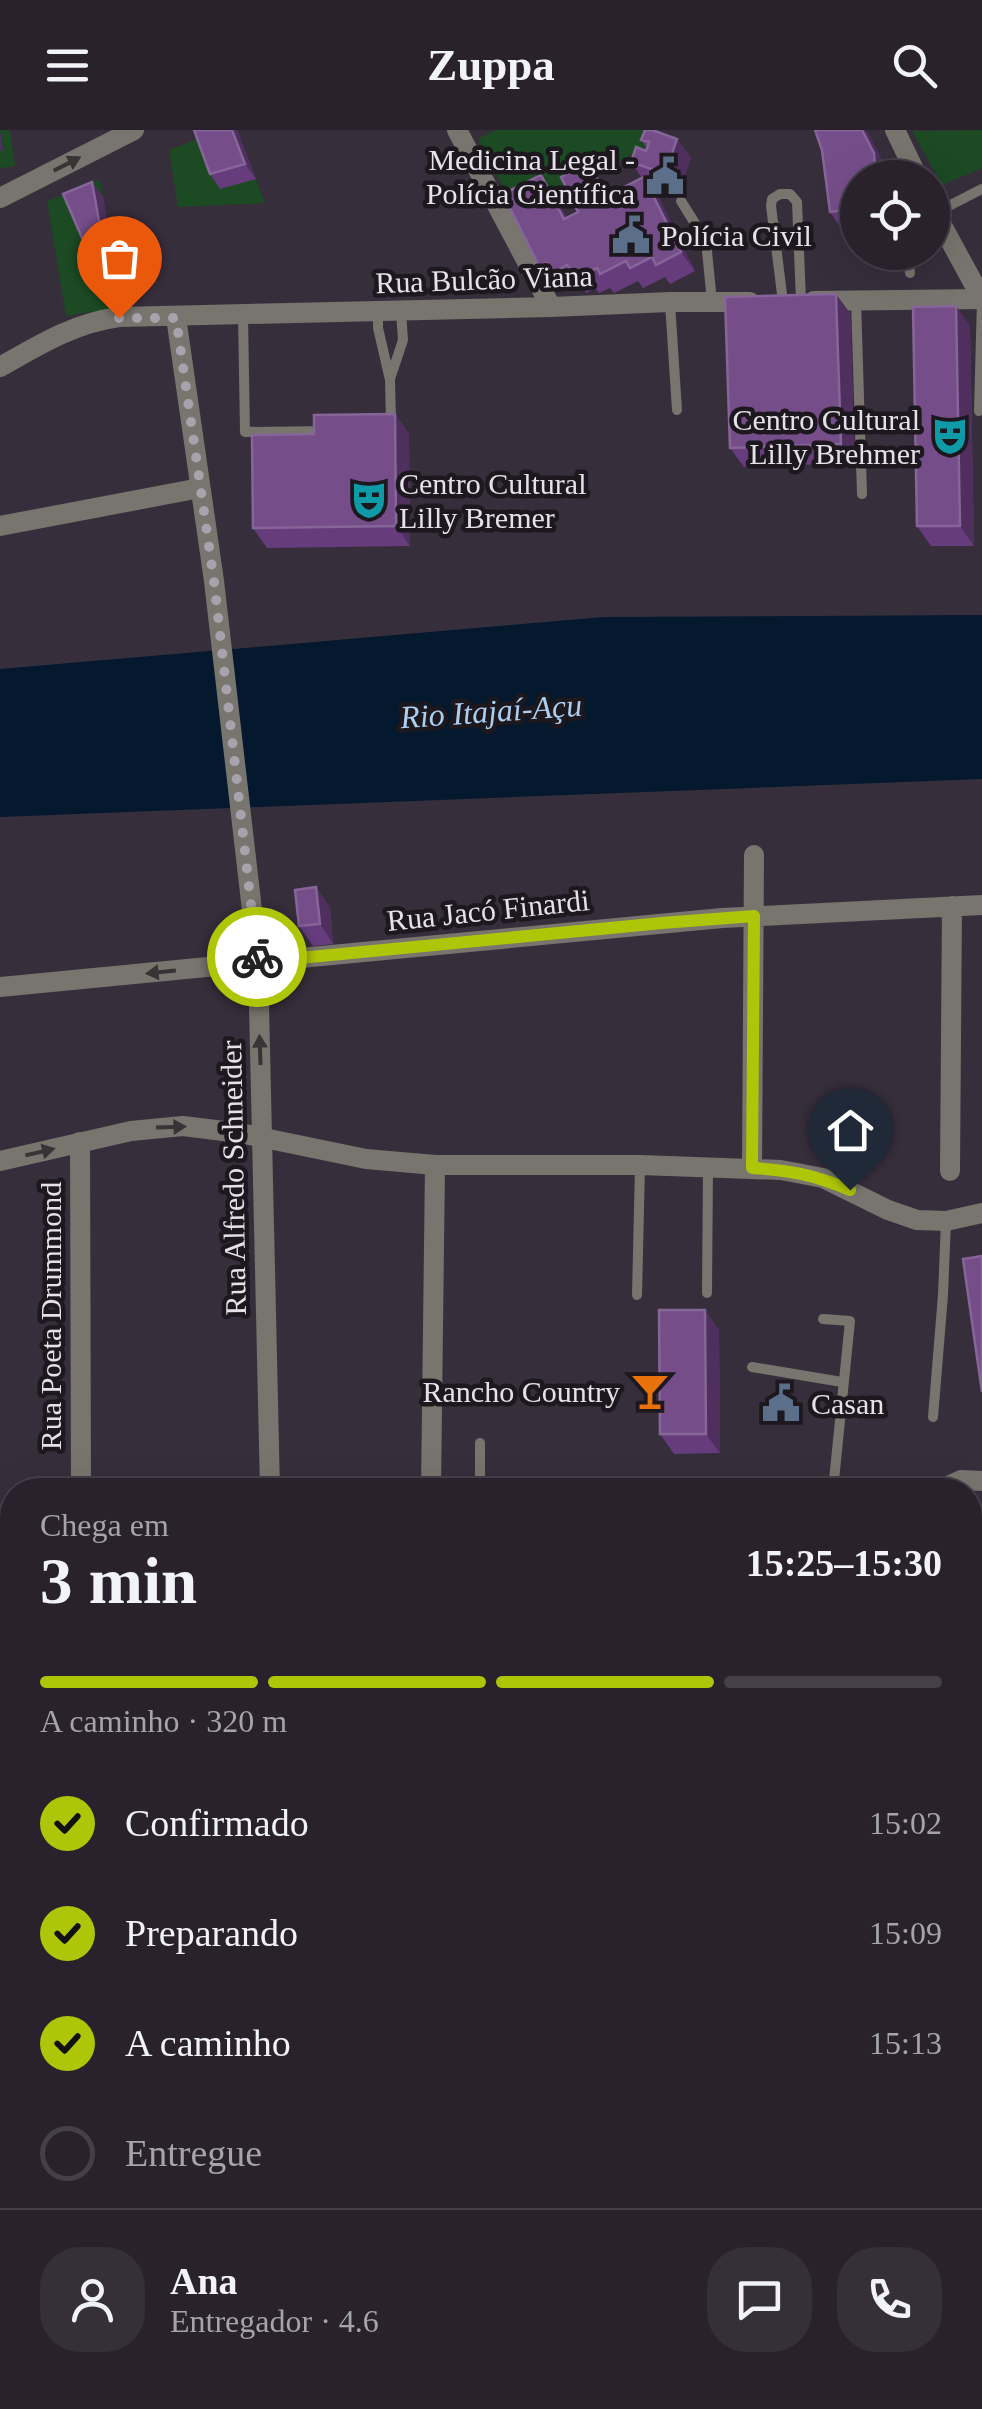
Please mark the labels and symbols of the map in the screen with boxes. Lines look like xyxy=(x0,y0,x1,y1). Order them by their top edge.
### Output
place label: Medicina Legal - Polícia Científica xyxy=(426,143,635,210)
public building icon: Medicina Legal - Polícia Científica xyxy=(644,155,686,197)
one-way arrow xyxy=(53,156,82,173)
public building icon: Polícia Civil xyxy=(610,214,652,256)
pin xyxy=(77,216,162,319)
place label: Polícia Civil xyxy=(661,219,812,252)
street label: Rua Bulcão Viana xyxy=(375,259,593,299)
place label: Centro Cultural Lilly Brehmer xyxy=(733,403,920,470)
theatre icon: Centro Cultural Lilly Brehmer xyxy=(929,415,971,457)
place label: Centro Cultural Lilly Bremer xyxy=(399,467,586,534)
theatre icon: Centro Cultural Lilly Bremer xyxy=(348,479,390,521)
water label: Rio Itajaí-Açu xyxy=(398,687,583,735)
street label: Rua Jacó Finardi xyxy=(385,883,591,937)
courier xyxy=(207,907,307,1007)
one-way arrow xyxy=(144,964,176,980)
one-way arrow xyxy=(252,1033,268,1065)
street label: Rua Alfredo Schneider xyxy=(214,1040,252,1316)
pin xyxy=(808,1088,893,1191)
one-way arrow xyxy=(155,1119,187,1135)
one-way arrow xyxy=(25,1144,56,1159)
street label: Rua Poeta Drummond xyxy=(34,1182,67,1450)
bar icon: Rancho Country xyxy=(629,1370,671,1412)
place label: Rancho Country xyxy=(423,1375,620,1408)
public building icon: Casan xyxy=(760,1382,802,1424)
place label: Casan xyxy=(811,1387,884,1420)

